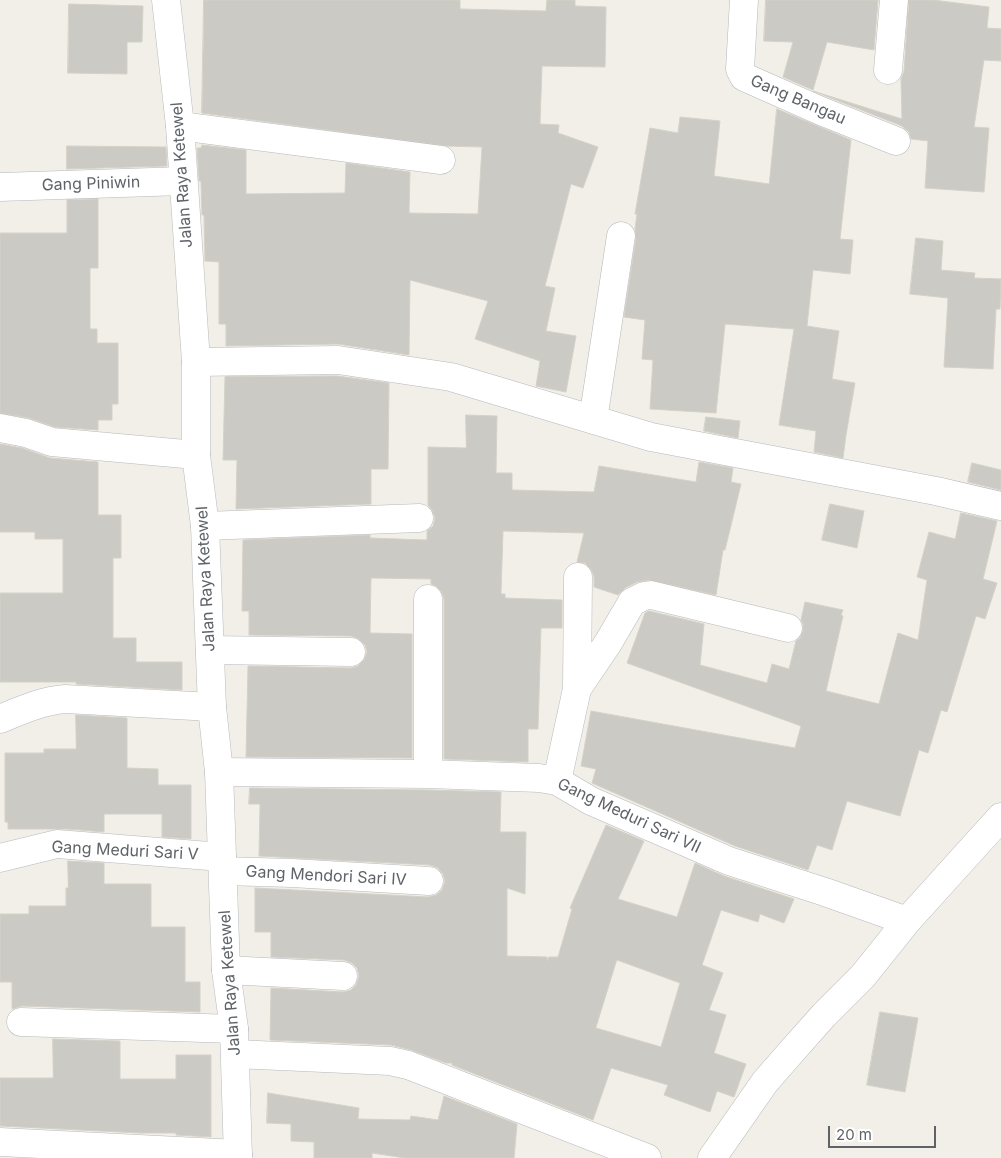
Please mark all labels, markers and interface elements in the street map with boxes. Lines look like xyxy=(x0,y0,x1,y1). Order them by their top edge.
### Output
street label: Gang Bangau xyxy=(747,71,849,129)
street label: Jalan Raya Ketewel xyxy=(167,102,197,248)
street label: Gang Piniwin xyxy=(41,173,141,195)
street label: Jalan Raya Ketewel xyxy=(193,506,219,652)
street label: Gang Meduri Sari VII xyxy=(554,774,704,858)
street label: Gang Meduri Sari V xyxy=(51,838,199,864)
street label: Gang Mendori Sari IV xyxy=(245,862,407,890)
street label: Jalan Raya Ketewel xyxy=(215,910,245,1056)
scale bar xyxy=(831,1116,938,1148)
text: 20 m xyxy=(836,1125,872,1144)

